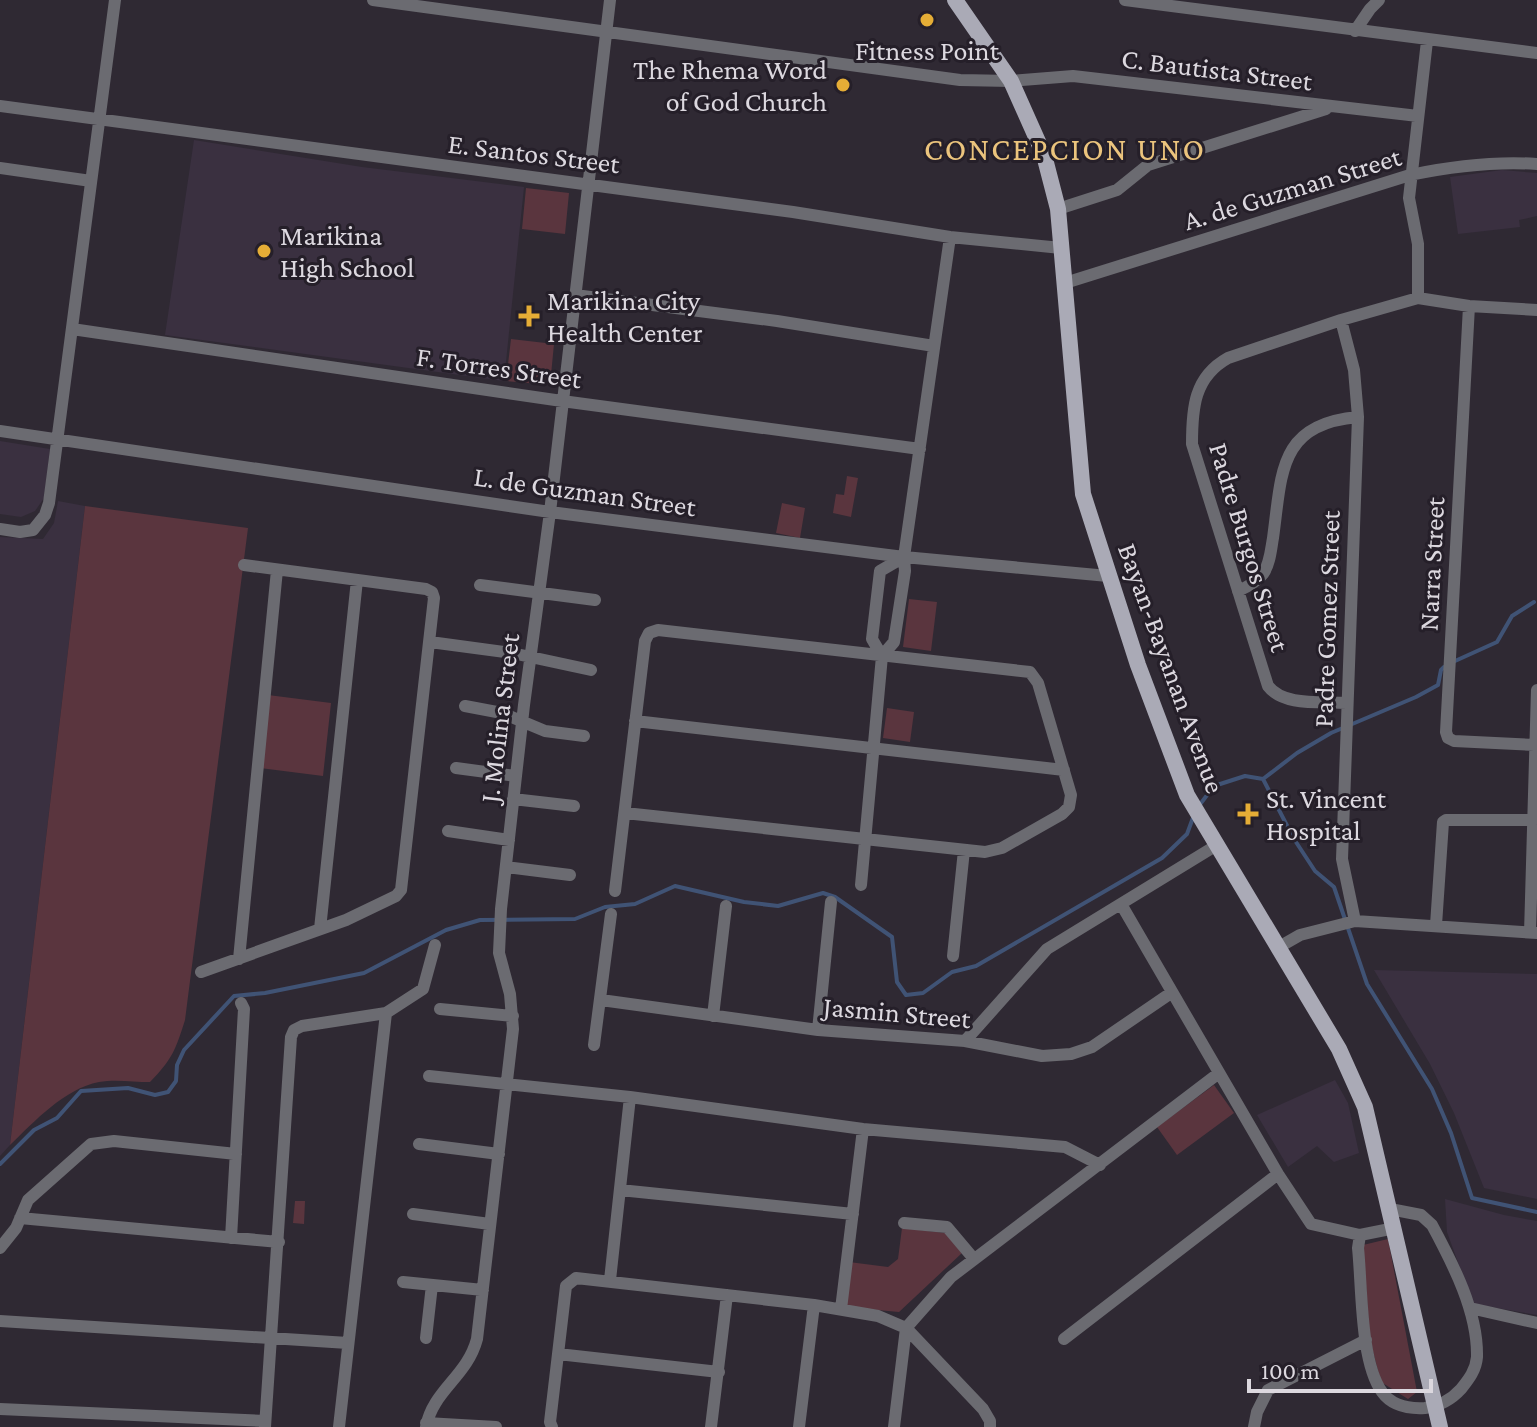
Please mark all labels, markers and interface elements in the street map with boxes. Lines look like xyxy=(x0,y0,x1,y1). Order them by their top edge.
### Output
marker: Fitness Point xyxy=(918,11,936,29)
place label: Fitness Point xyxy=(855,35,1000,66)
street label: C. Bautista Street xyxy=(1120,42,1315,97)
place label: The Rhema Word of God Church xyxy=(633,54,827,117)
marker: The Rhema Word of God Church xyxy=(834,76,852,94)
street label: E. Santos Street xyxy=(446,128,622,179)
district label: CONCEPCION UNO xyxy=(924,131,1206,167)
street label: A. de Guzman Street xyxy=(1180,140,1405,236)
place label: Marikina High School xyxy=(280,220,414,283)
marker: Marikina High School xyxy=(255,242,273,260)
place label: Marikina City Health Center xyxy=(547,285,703,348)
marker: Marikina City Health Center xyxy=(518,305,540,327)
street label: F. Torres Street xyxy=(414,341,584,395)
street label: Padre Burgos Street xyxy=(1203,439,1296,656)
street label: L. de Guzman Street xyxy=(472,461,699,523)
street label: Narra Street xyxy=(1413,495,1451,632)
street label: Padre Gomez Street xyxy=(1307,509,1346,728)
street label: Bayan-Bayanan Avenue xyxy=(1112,539,1231,797)
street label: J. Molina Street xyxy=(473,631,525,808)
place label: St. Vincent Hospital xyxy=(1266,783,1387,846)
marker: St. Vincent Hospital xyxy=(1237,803,1259,825)
street label: Jasmin Street xyxy=(819,990,973,1034)
scale bar xyxy=(1249,1343,1431,1393)
text: 100 m xyxy=(1261,1357,1320,1384)

